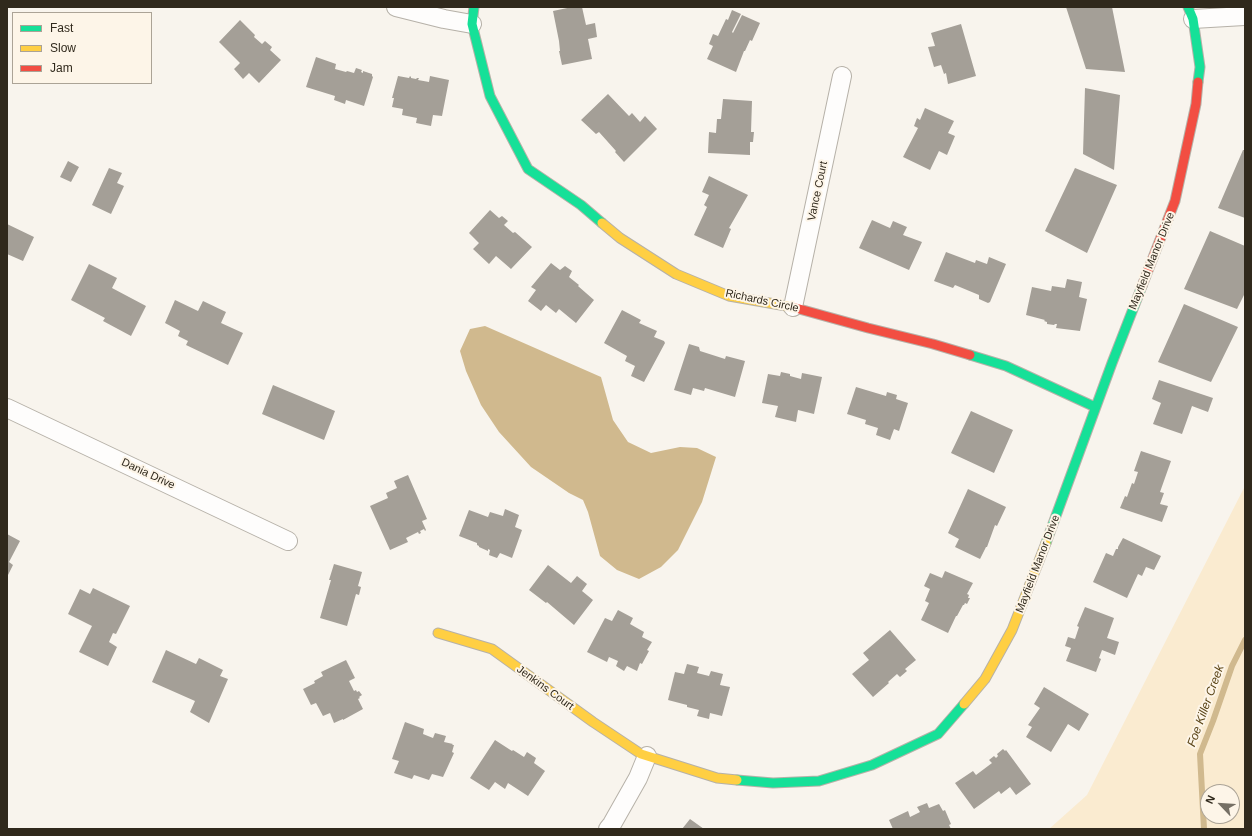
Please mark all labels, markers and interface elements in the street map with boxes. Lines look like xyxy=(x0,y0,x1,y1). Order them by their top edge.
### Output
legend xyxy=(12,12,152,84)
text: Fast xyxy=(50,21,73,35)
text: Slow xyxy=(50,41,76,55)
text: Jam xyxy=(50,61,73,75)
street label: Vance Court xyxy=(805,160,831,222)
street label: Mayfield Manor Drive xyxy=(1126,210,1178,312)
street label: Richards Circle xyxy=(724,287,800,315)
street label: Dania Drive xyxy=(119,456,177,492)
street label: Mayfield Manor Drive xyxy=(1013,513,1063,615)
street label: Jenkins Court xyxy=(514,663,576,713)
water label: Foe Killer Creek xyxy=(1185,663,1227,749)
north arrow xyxy=(1200,784,1240,824)
text: N xyxy=(1203,793,1217,805)

